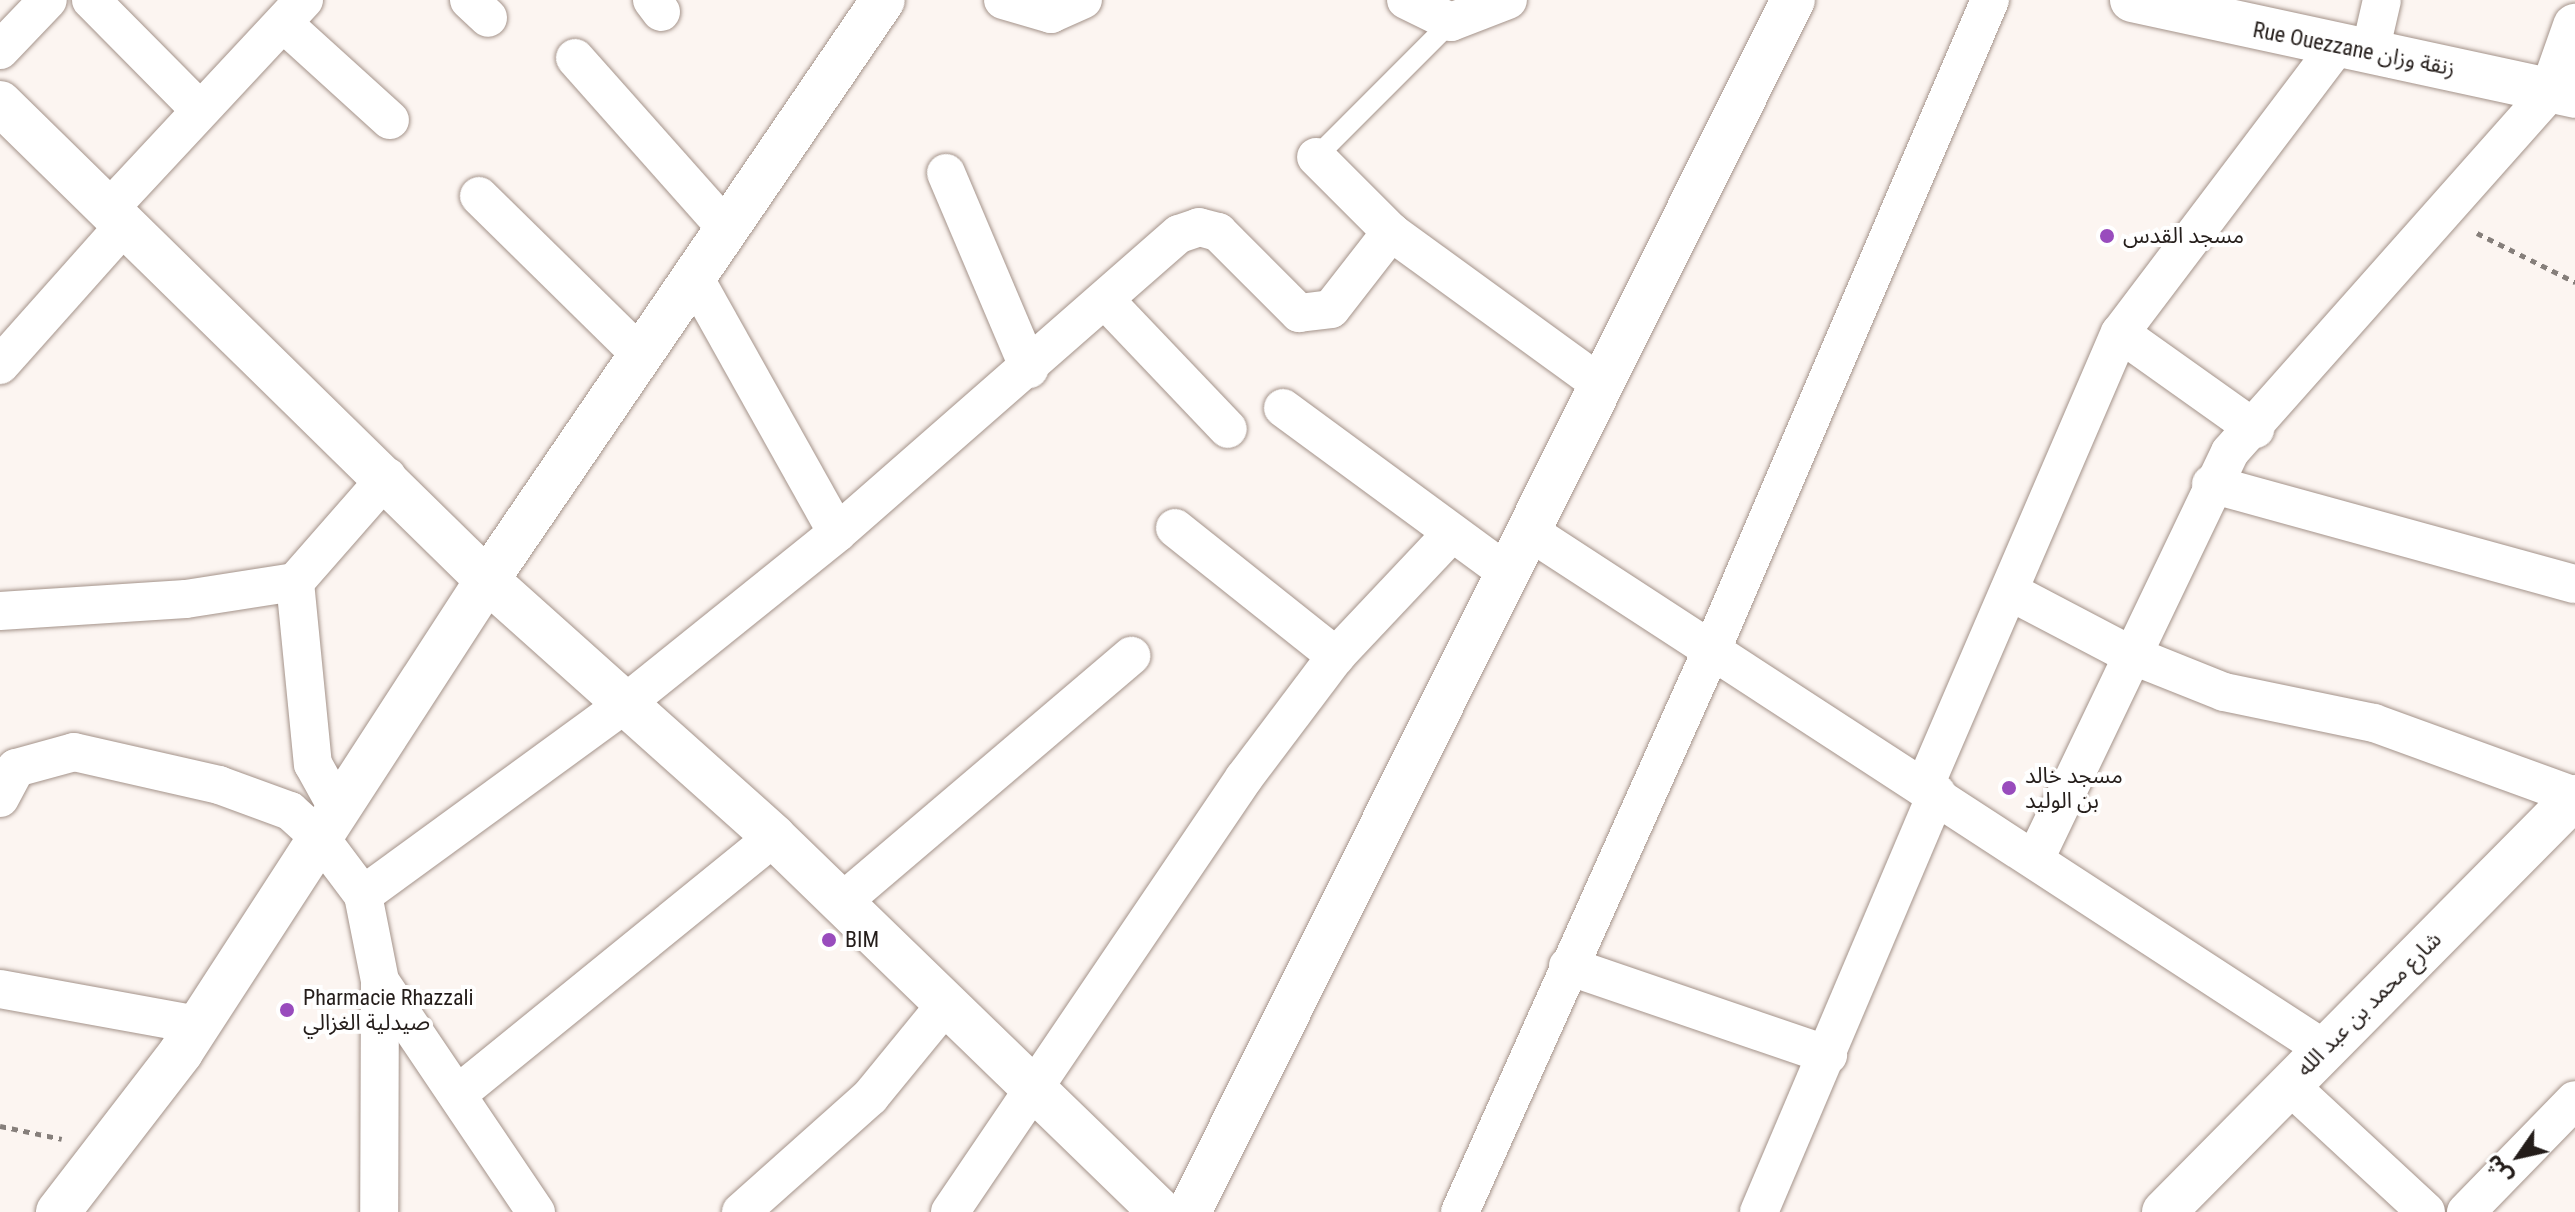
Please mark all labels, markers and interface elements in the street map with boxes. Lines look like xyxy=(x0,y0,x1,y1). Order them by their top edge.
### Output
street label: Rue Ouezzane زنقة وزان xyxy=(2251,16,2457,82)
place label: مسجد القدس xyxy=(2123,223,2244,249)
marker: مسجد القدس xyxy=(2098,227,2116,245)
place label: مسجد خالد بن الوليد xyxy=(2025,762,2123,814)
marker: مسجد خالد بن الوليد xyxy=(2000,779,2018,797)
street label: شارع محمد بن عبد الله xyxy=(2291,926,2447,1082)
place label: BIM xyxy=(845,927,879,953)
marker: BIM xyxy=(820,931,838,949)
place label: Pharmacie Rhazzali صيدلية الغزالي xyxy=(303,984,474,1036)
marker: Pharmacie Rhazzali صيدلية الغزالي xyxy=(278,1001,296,1019)
north arrow xyxy=(2479,1116,2559,1196)
text: ش xyxy=(2480,1150,2517,1189)

